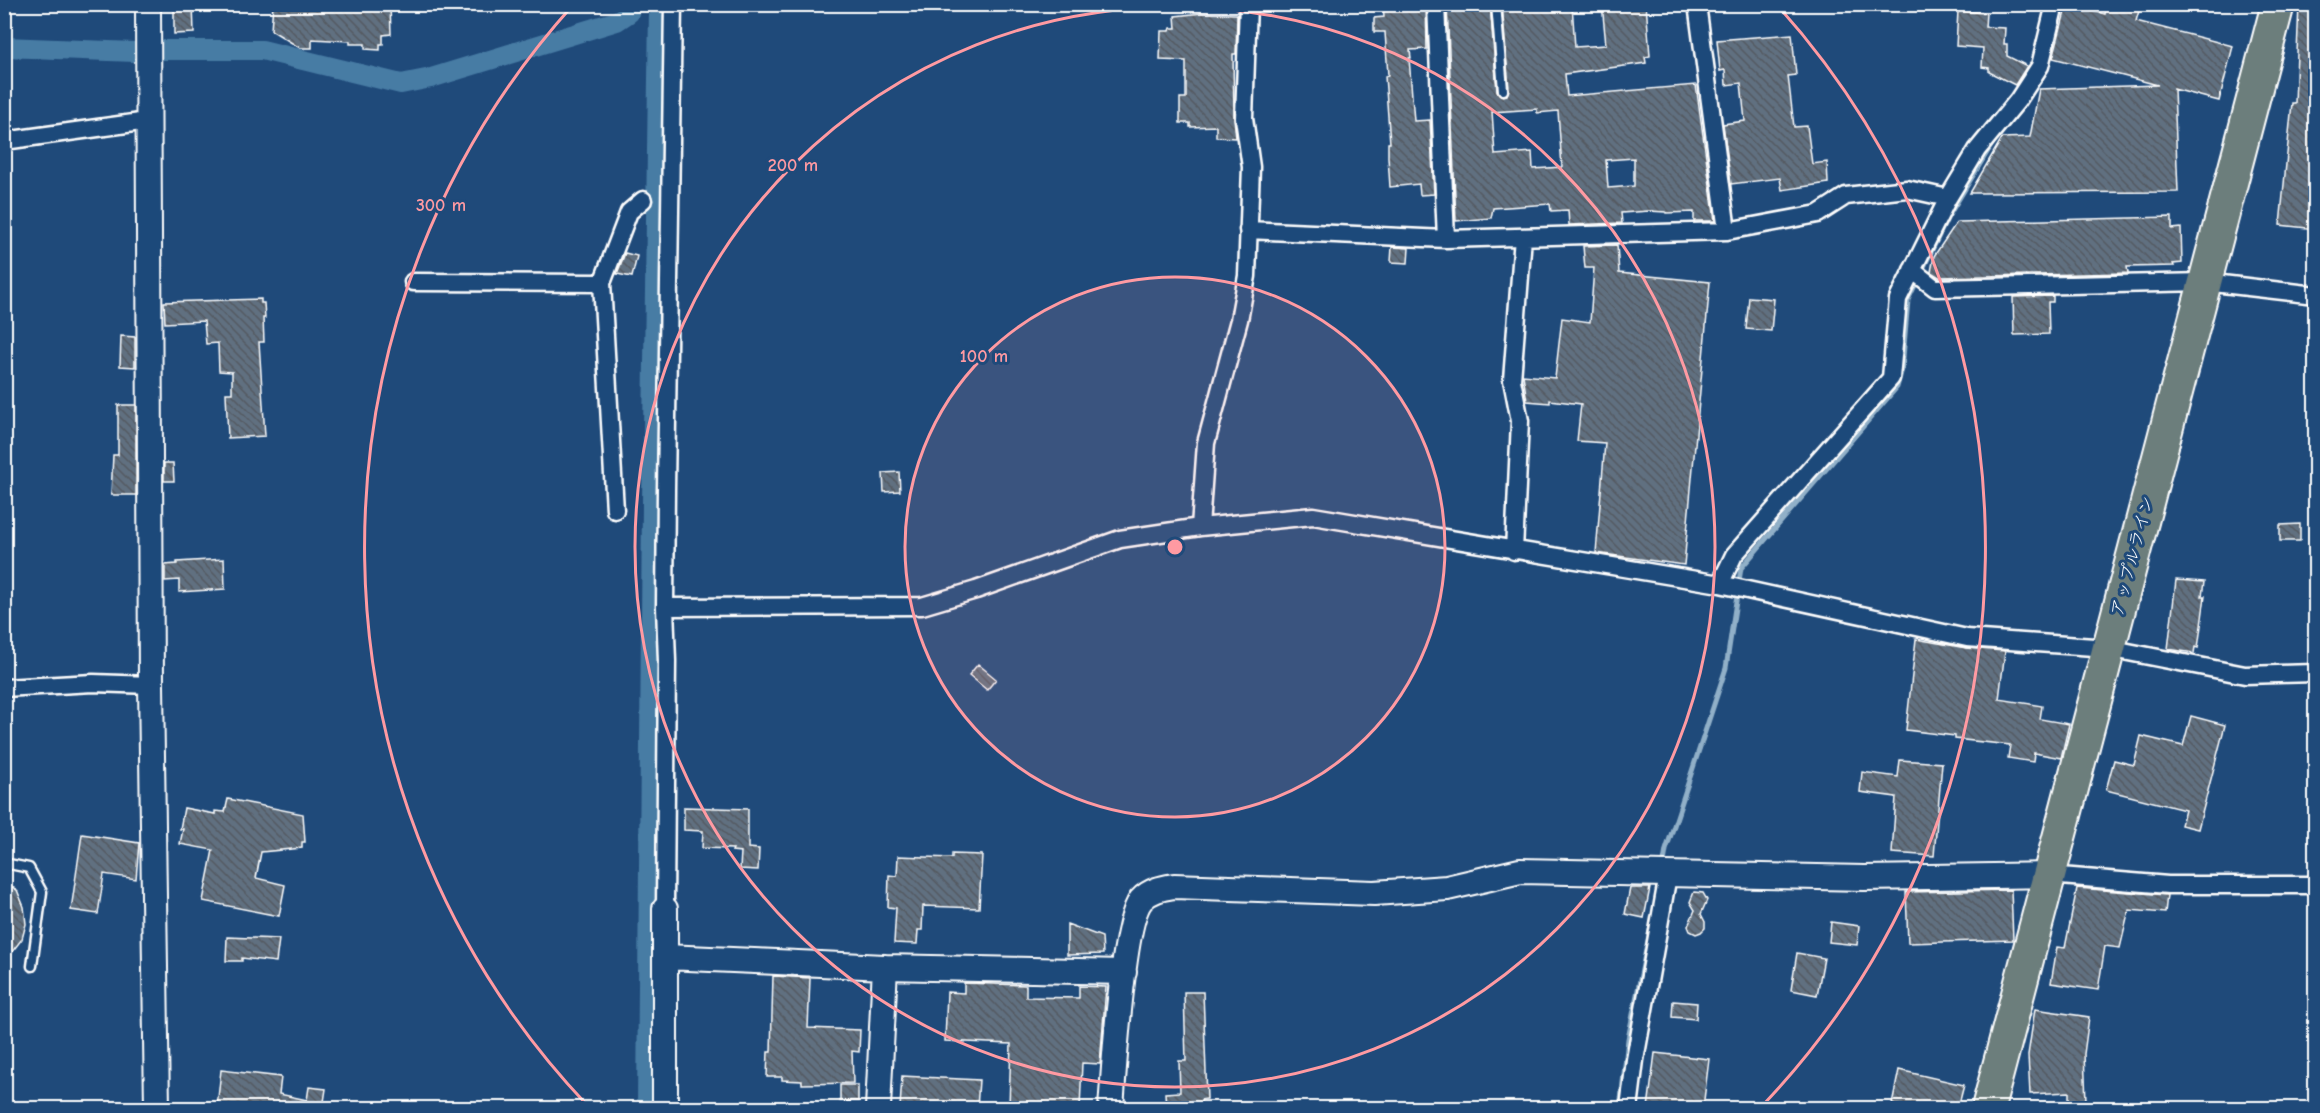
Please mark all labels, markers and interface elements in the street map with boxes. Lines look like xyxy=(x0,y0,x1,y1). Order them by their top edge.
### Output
text: 200 m xyxy=(768,155,818,176)
text: 300 m xyxy=(416,195,466,216)
text: 100 m xyxy=(960,346,1008,367)
street label: アップルライン xyxy=(2106,493,2159,619)
centre of rings xyxy=(1165,537,1185,557)

